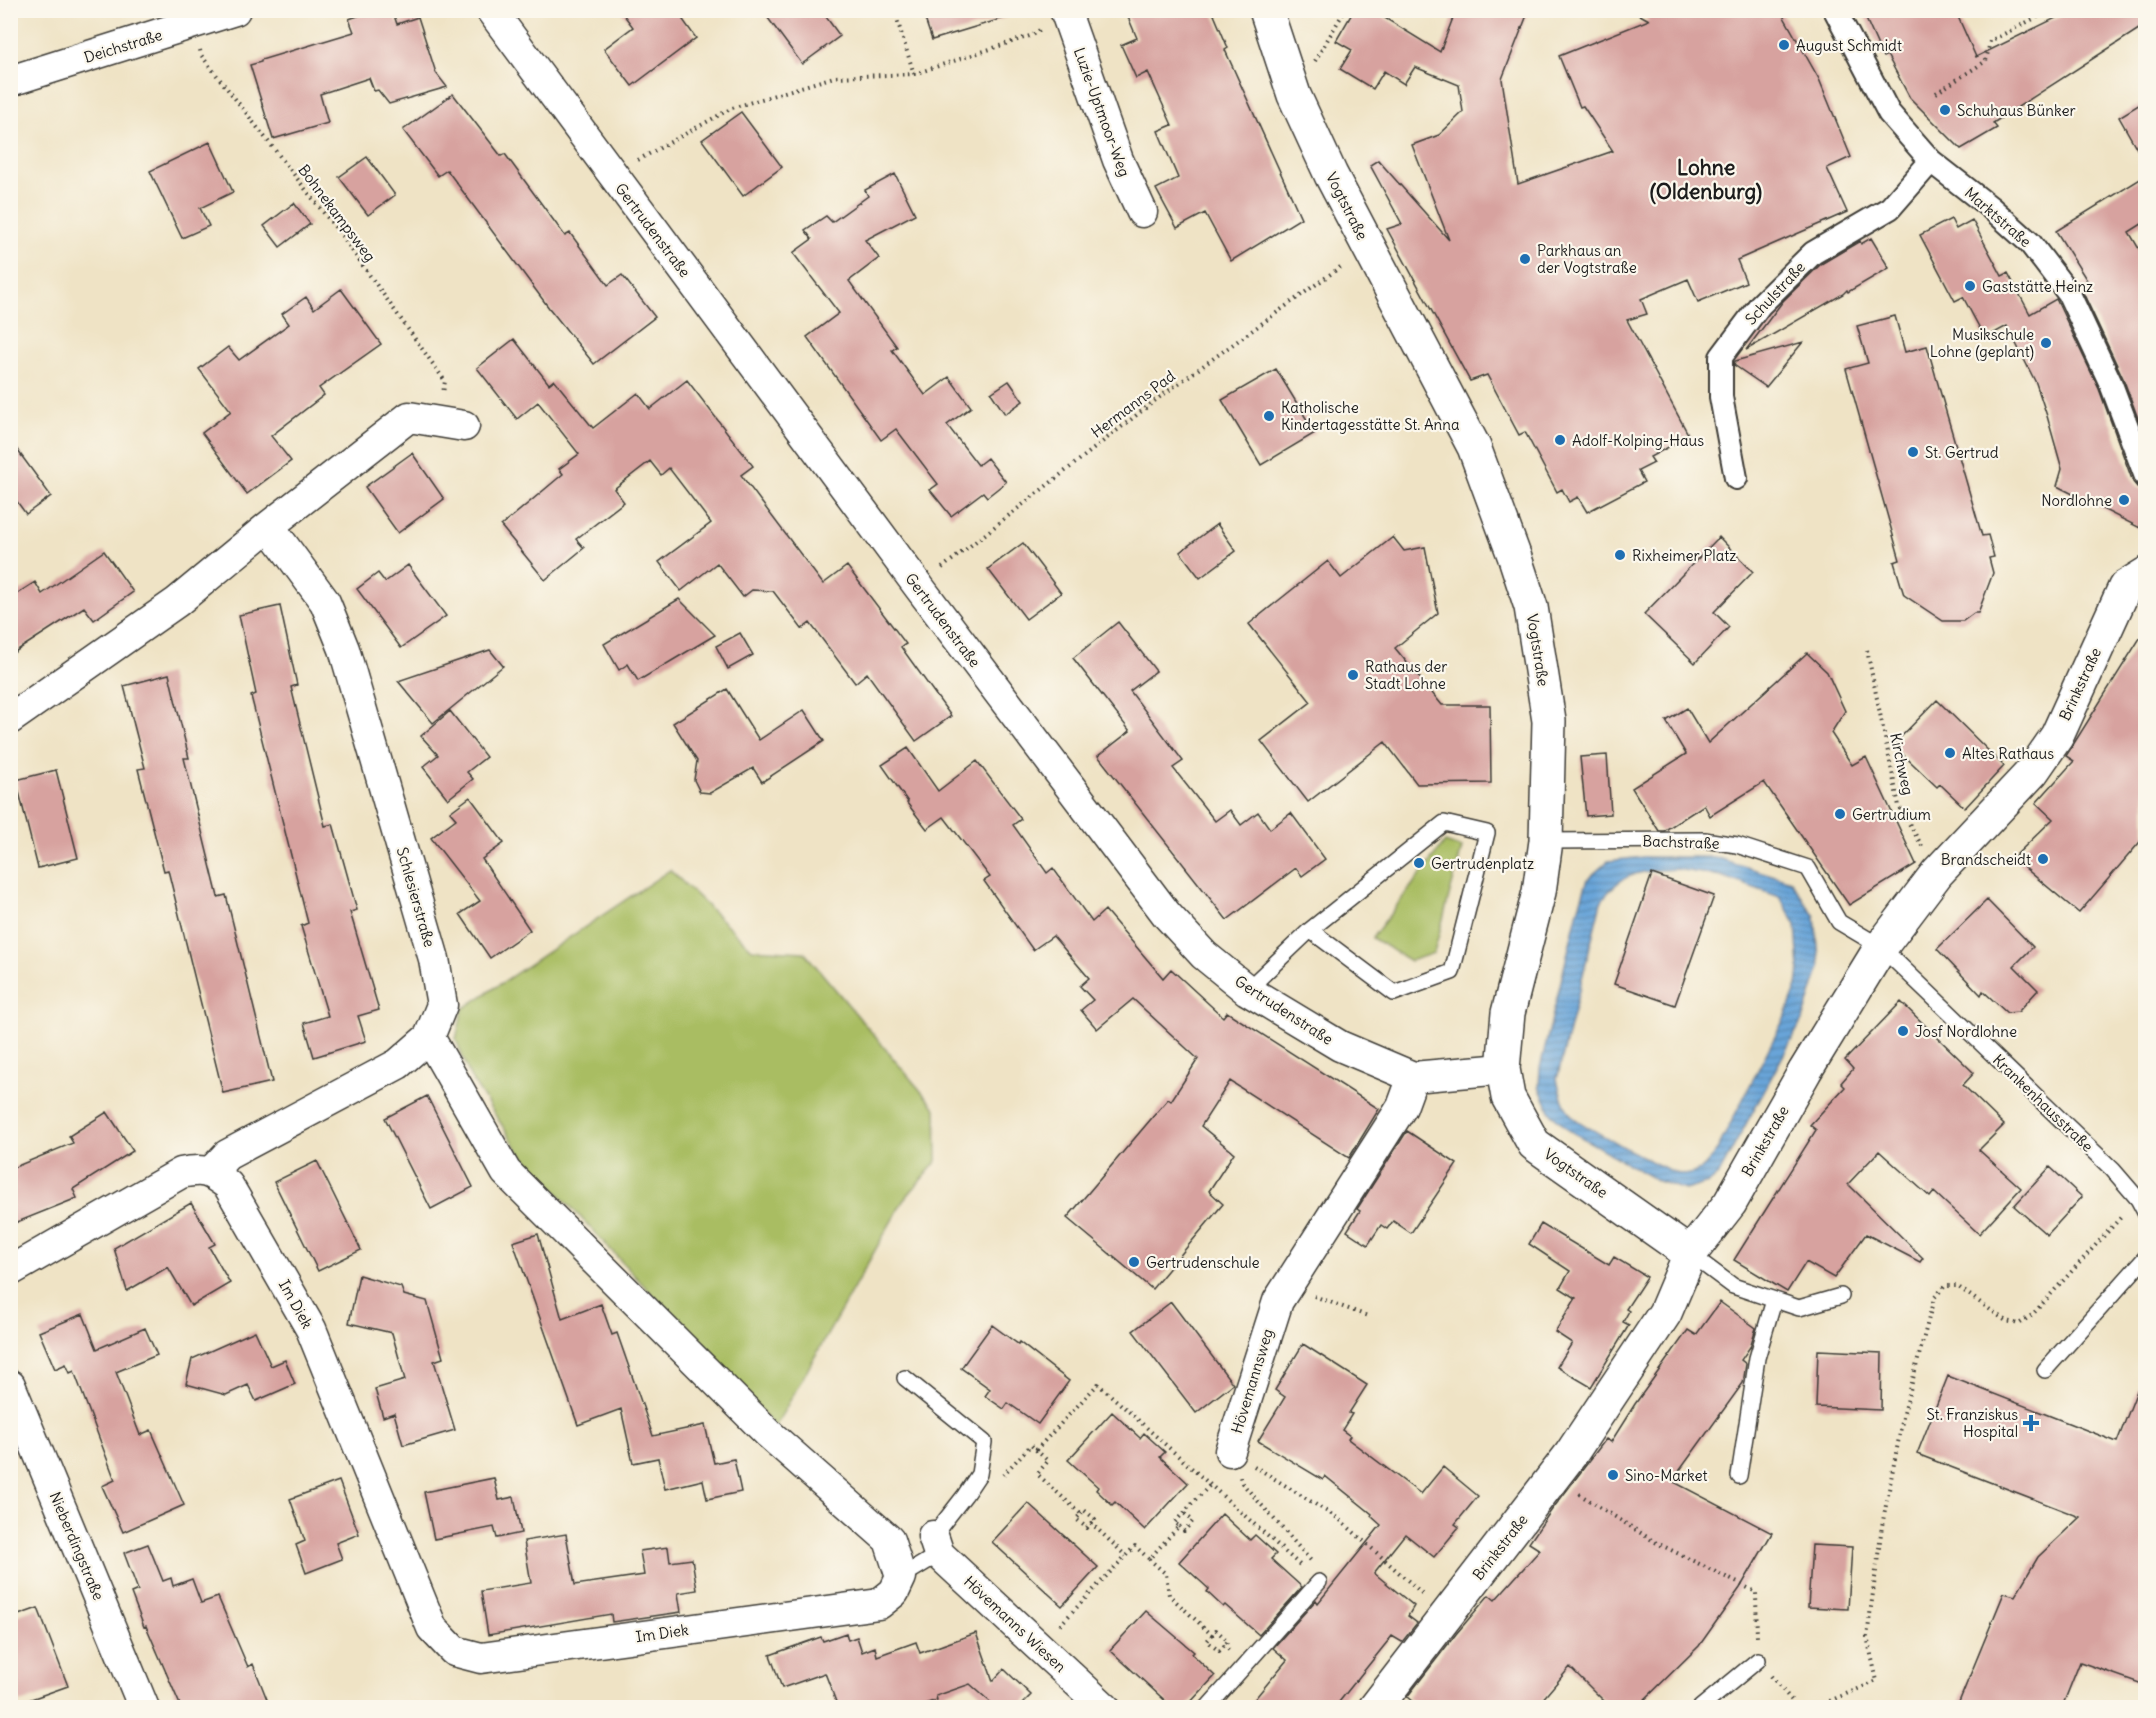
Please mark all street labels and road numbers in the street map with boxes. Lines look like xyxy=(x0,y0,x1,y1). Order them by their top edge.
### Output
street label: Deichstraße xyxy=(81,25,165,67)
street label: Luzie-Uptmoor-Weg xyxy=(1070,45,1134,179)
street label: Bohnekampsweg xyxy=(294,161,380,265)
street label: Vogtstraße xyxy=(1322,169,1372,243)
street label: Gertrudenstraße xyxy=(611,179,695,281)
street label: Marktstraße xyxy=(1961,183,2035,251)
street label: Schulstraße xyxy=(1741,258,1809,328)
street label: Hermanns Pad xyxy=(1087,366,1179,442)
street label: Gertrudenstraße xyxy=(901,569,985,671)
street label: Vogtstraße xyxy=(1523,612,1553,688)
street label: Brinkstraße xyxy=(2055,645,2105,723)
street label: Kirchweg xyxy=(1886,731,1918,797)
street label: Bachstraße xyxy=(1642,831,1720,853)
street label: Schlesierstraße xyxy=(393,845,439,949)
street label: Gertrudenstraße xyxy=(1231,971,1337,1049)
street label: Krankenhausstraße xyxy=(1989,1050,2097,1156)
street label: Brinkstraße xyxy=(1737,1102,1793,1180)
street label: Vogtstraße xyxy=(1541,1144,1611,1202)
street label: Im Diek xyxy=(275,1276,317,1332)
street label: Hövemannsweg xyxy=(1227,1326,1277,1436)
street label: Nieberdingstraße xyxy=(46,1489,108,1603)
street label: Brinkstraße xyxy=(1468,1510,1532,1584)
street label: Hövemanns Wiesen xyxy=(960,1572,1070,1676)
street label: Im Diek xyxy=(634,1620,690,1646)

